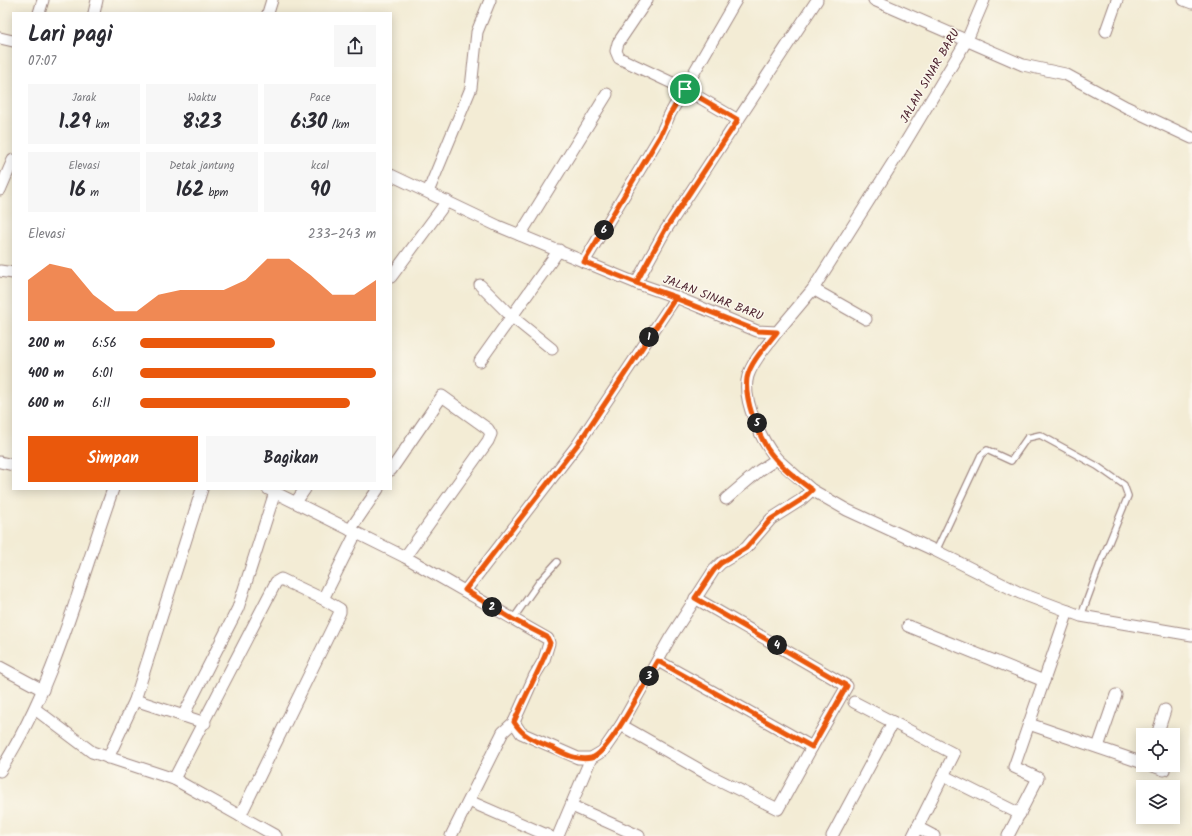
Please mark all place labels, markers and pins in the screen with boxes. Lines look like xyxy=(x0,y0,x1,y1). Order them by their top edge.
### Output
pin xyxy=(668,72,702,106)
pin: 6 xyxy=(594,220,614,240)
pin: 1 xyxy=(639,327,659,347)
pin: 5 xyxy=(747,413,767,433)
pin: 2 xyxy=(482,597,502,617)
pin: 4 xyxy=(767,635,787,655)
pin: 3 xyxy=(639,666,659,686)

